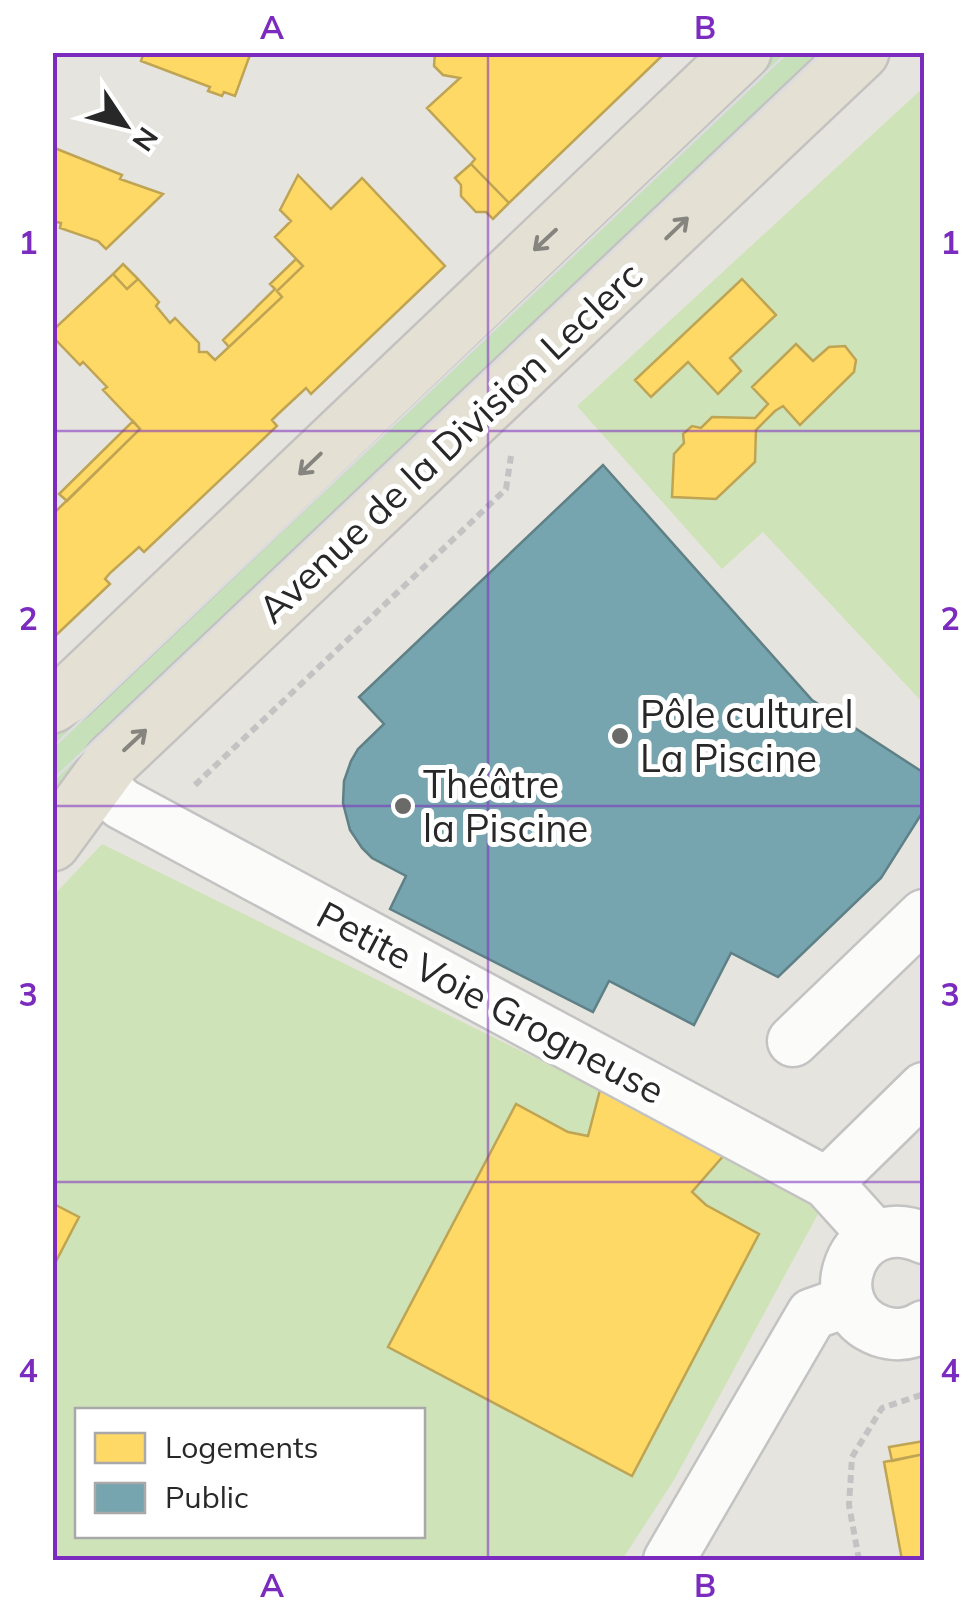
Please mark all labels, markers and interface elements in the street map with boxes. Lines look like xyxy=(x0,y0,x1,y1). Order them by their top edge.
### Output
text: A xyxy=(260,7,284,47)
text: B xyxy=(694,7,716,47)
north arrow xyxy=(75,75,175,175)
text: N xyxy=(125,121,166,158)
one-way arrow xyxy=(664,216,688,240)
text: 1 xyxy=(18,222,38,262)
text: 1 xyxy=(940,222,960,262)
one-way arrow xyxy=(534,228,558,252)
street label: Avenue de la Division Leclerc xyxy=(248,251,652,633)
one-way arrow xyxy=(298,452,323,475)
text: 2 xyxy=(18,598,38,638)
text: 2 xyxy=(940,598,960,638)
place label: Pôle culturel La Piscine xyxy=(640,690,854,782)
marker: Pôle culturel La Piscine xyxy=(609,725,631,747)
one-way arrow xyxy=(122,729,147,752)
place label: Théâtre la Piscine xyxy=(423,760,588,852)
marker: Théâtre la Piscine xyxy=(392,795,414,817)
street label: Petite Voie Grogneuse xyxy=(309,890,673,1114)
text: 3 xyxy=(18,974,38,1014)
text: 3 xyxy=(940,974,960,1014)
text: 4 xyxy=(18,1350,38,1390)
text: 4 xyxy=(940,1350,960,1390)
legend xyxy=(75,1408,425,1538)
text: Logements xyxy=(165,1428,318,1466)
text: Public xyxy=(165,1478,249,1516)
text: A xyxy=(260,1565,284,1605)
text: B xyxy=(694,1565,716,1605)

